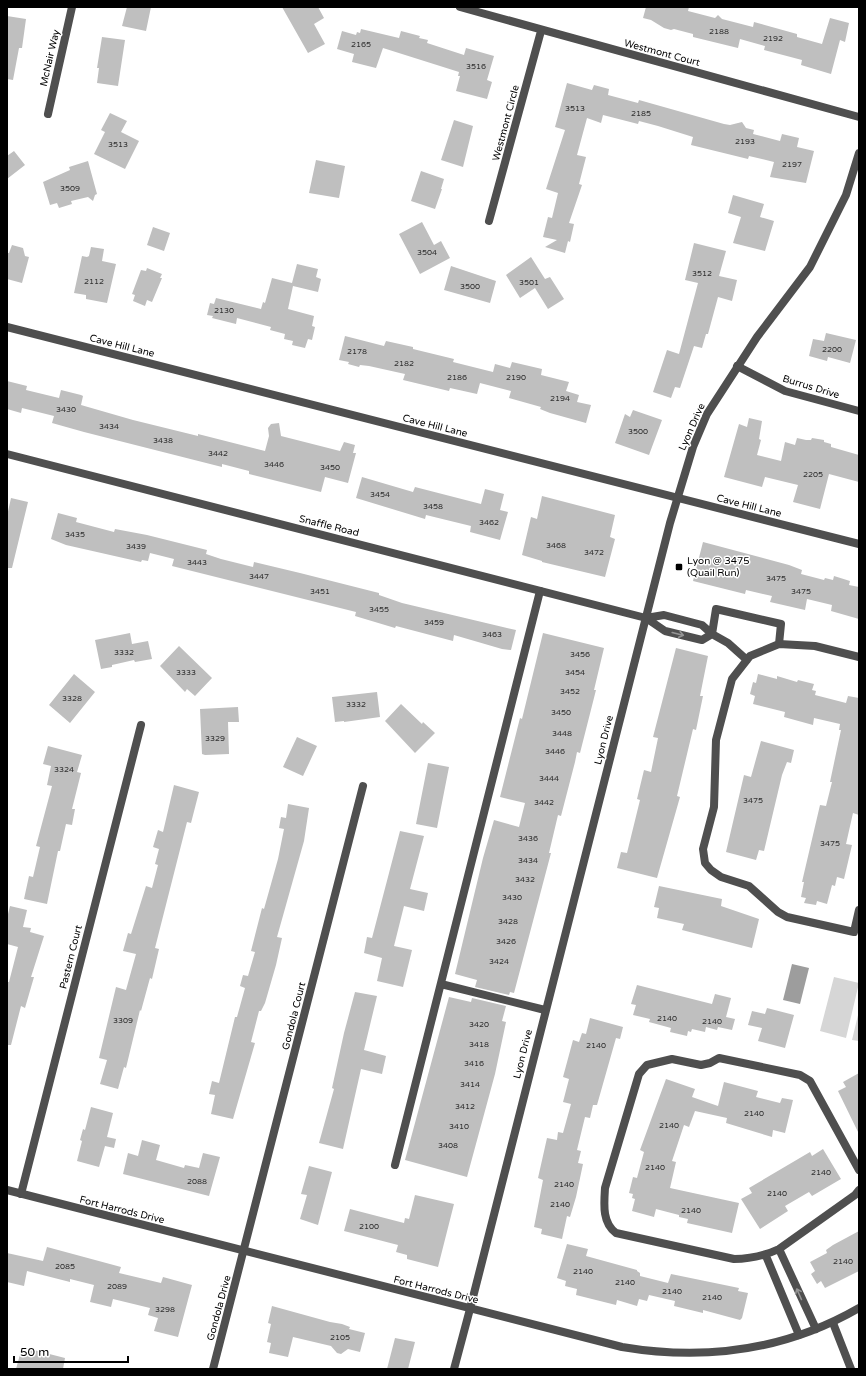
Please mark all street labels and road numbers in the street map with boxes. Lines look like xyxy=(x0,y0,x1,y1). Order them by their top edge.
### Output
street label: McNair Way xyxy=(38,28,63,88)
street label: Westmont Court xyxy=(623,37,701,69)
street label: Westmont Circle xyxy=(490,83,522,162)
street label: Cave Hill Lane xyxy=(88,332,156,360)
street label: Burrus Drive xyxy=(781,373,841,401)
street label: Lyon Drive xyxy=(676,401,708,452)
street label: Cave Hill Lane xyxy=(401,412,469,440)
street label: Cave Hill Lane xyxy=(715,492,783,520)
street label: Snaffle Road xyxy=(298,513,360,539)
street label: Lyon Drive xyxy=(592,714,616,766)
street label: Pastern Court xyxy=(57,924,85,990)
street label: Gondola Court xyxy=(280,981,308,1051)
street label: Lyon Drive xyxy=(511,1028,535,1080)
street label: Fort Harrods Drive xyxy=(78,1194,166,1226)
street label: Gondola Drive xyxy=(204,1274,234,1342)
street label: Fort Harrods Drive xyxy=(392,1274,480,1306)

